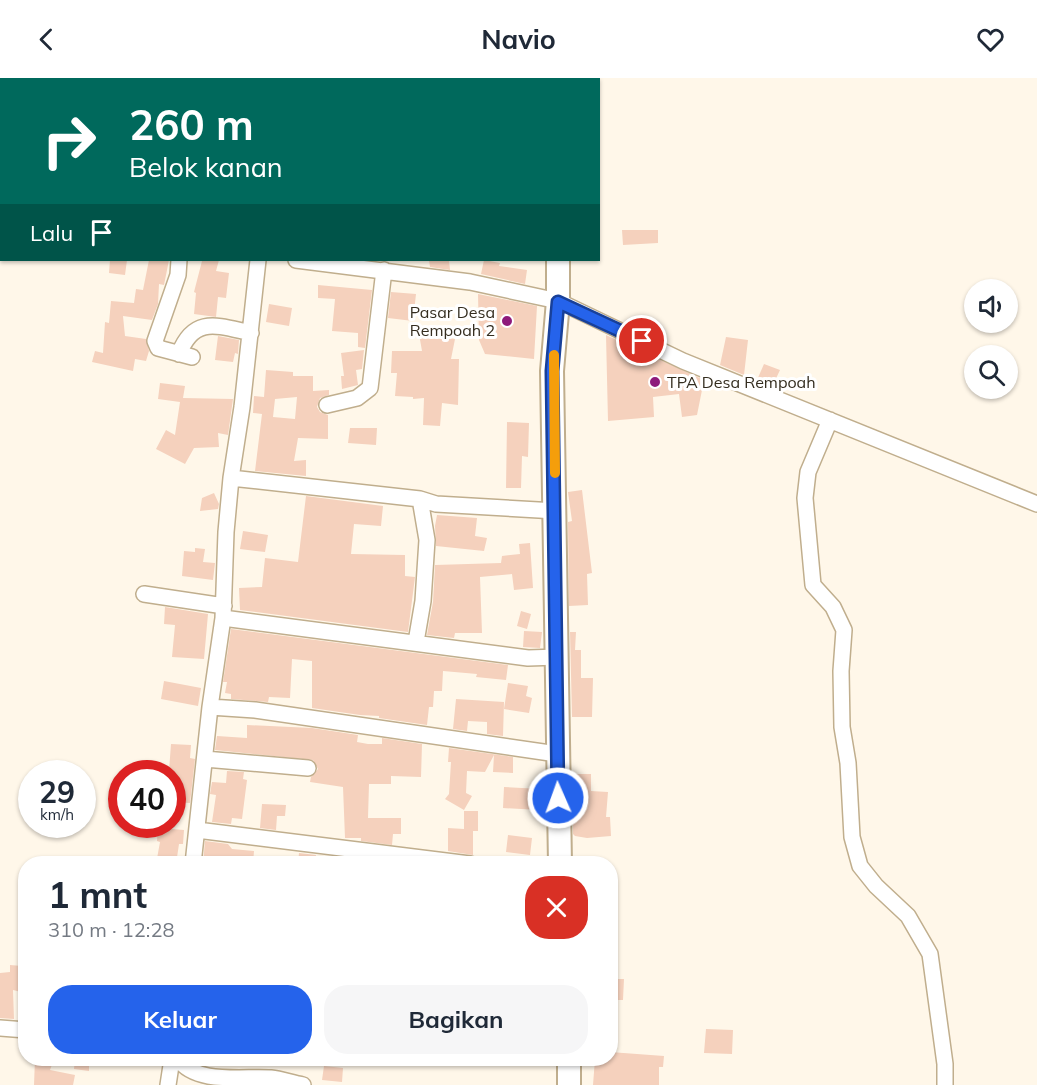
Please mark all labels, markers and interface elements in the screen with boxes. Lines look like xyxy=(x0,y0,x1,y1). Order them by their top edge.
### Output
text: Navio xyxy=(481,22,556,56)
icon: back xyxy=(30,23,63,56)
icon: heart xyxy=(974,23,1007,56)
text: 260 m xyxy=(129,98,254,151)
icon: right xyxy=(30,102,108,180)
text: Belok kanan xyxy=(129,150,283,184)
icon: arrive xyxy=(85,216,118,249)
text: Lalu xyxy=(30,219,73,247)
map controls xyxy=(964,279,1018,399)
button: sound xyxy=(964,279,1018,333)
place label: Pasar Desa Rempoah 2 xyxy=(410,302,495,340)
marker: Pasar Desa Rempoah 2 xyxy=(500,314,514,328)
pin xyxy=(616,315,667,366)
icon: arrive xyxy=(625,324,658,357)
button: search xyxy=(964,345,1018,399)
place label: TPA Desa Rempoah xyxy=(667,372,816,392)
marker: TPA Desa Rempoah xyxy=(648,375,662,389)
speed limit sign: 40 xyxy=(108,760,186,838)
position arrow xyxy=(526,766,590,830)
text: 29 xyxy=(39,773,75,811)
text: km/h xyxy=(40,805,74,824)
text: 1 mnt xyxy=(48,872,147,917)
button: close xyxy=(525,876,588,939)
text: 310 m · 12:28 xyxy=(48,917,174,942)
button: Keluar xyxy=(48,985,312,1054)
button: Bagikan xyxy=(324,985,588,1054)

